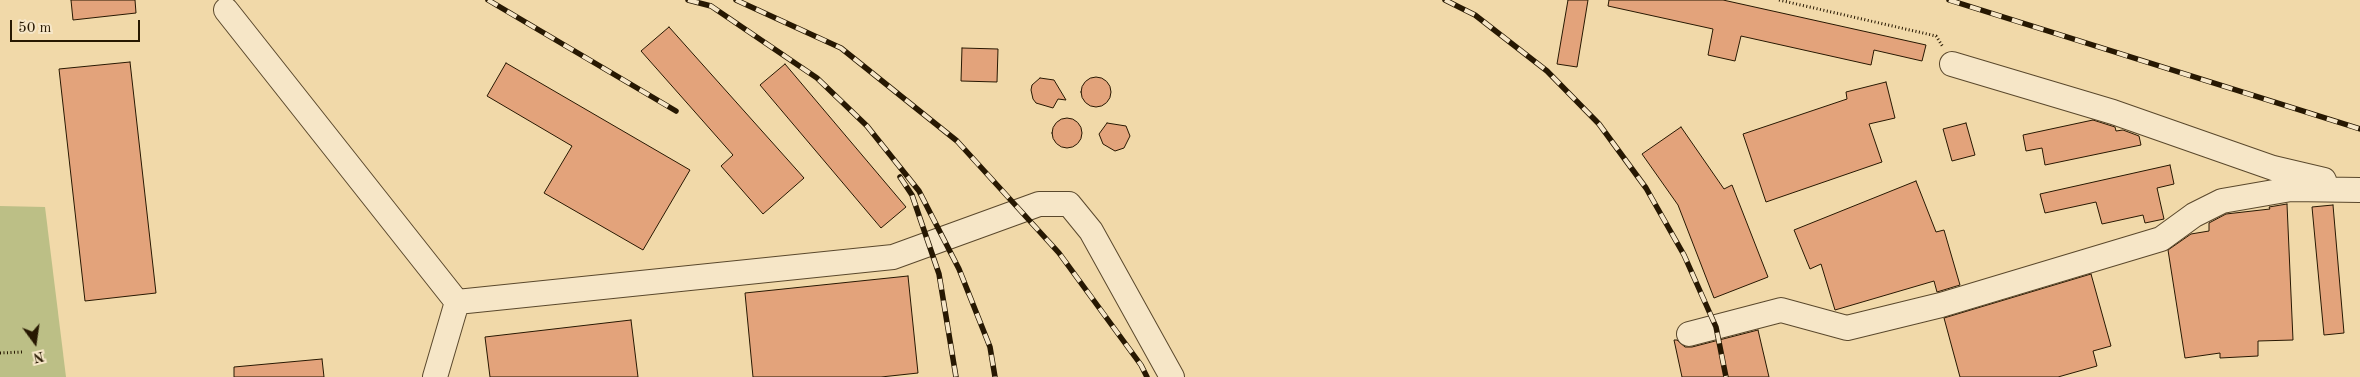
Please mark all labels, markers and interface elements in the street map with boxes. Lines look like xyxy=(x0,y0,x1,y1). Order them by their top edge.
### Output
scale bar xyxy=(12,10,142,42)
text: 50 m xyxy=(18,21,52,36)
north arrow xyxy=(10,317,60,367)
text: N xyxy=(32,348,46,365)

